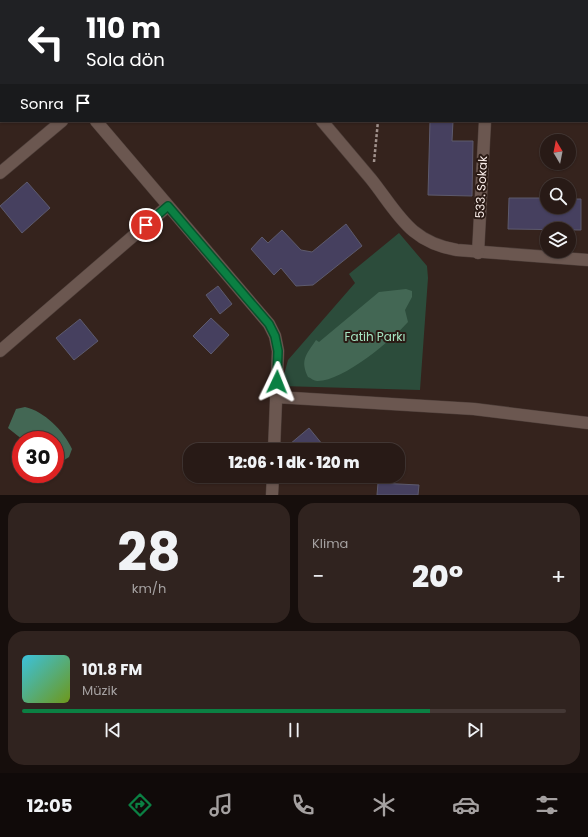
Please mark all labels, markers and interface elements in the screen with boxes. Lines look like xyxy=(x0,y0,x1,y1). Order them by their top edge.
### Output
text: 110 m xyxy=(86,9,161,48)
icon: left xyxy=(20,16,72,68)
text: Sola dön xyxy=(86,47,165,72)
icon: arrive xyxy=(72,92,94,114)
text: Sonra xyxy=(20,93,64,114)
north arrow xyxy=(540,134,576,170)
map controls xyxy=(540,134,576,258)
street label: 533. Sokak xyxy=(471,154,491,219)
button: search xyxy=(540,178,576,214)
pin xyxy=(129,208,163,242)
icon: arrive xyxy=(135,214,157,236)
button: layers xyxy=(540,222,576,258)
park label: Fatih Parkı xyxy=(344,328,406,345)
position arrow xyxy=(256,361,298,403)
speed limit sign: 30 xyxy=(12,431,64,483)
text: 12:06 · 1 dk · 120 m xyxy=(228,452,360,473)
text: 28 xyxy=(117,516,181,589)
text: Klima xyxy=(312,534,348,553)
text: 20° xyxy=(412,555,463,598)
text: − xyxy=(312,561,324,592)
text: + xyxy=(551,561,566,592)
text: km/h xyxy=(132,579,166,598)
text: 101.8 FM xyxy=(82,659,142,680)
text: Müzik xyxy=(82,681,117,700)
icon: previous xyxy=(102,719,124,741)
icon: pause xyxy=(283,719,305,741)
icon: next xyxy=(464,719,486,741)
icon: directions xyxy=(126,791,154,819)
icon: music xyxy=(207,791,235,819)
icon: phone xyxy=(289,791,317,819)
icon: climate xyxy=(370,791,398,819)
icon: car xyxy=(452,791,480,819)
icon: filters xyxy=(533,791,561,819)
text: 12:05 xyxy=(27,793,72,818)

